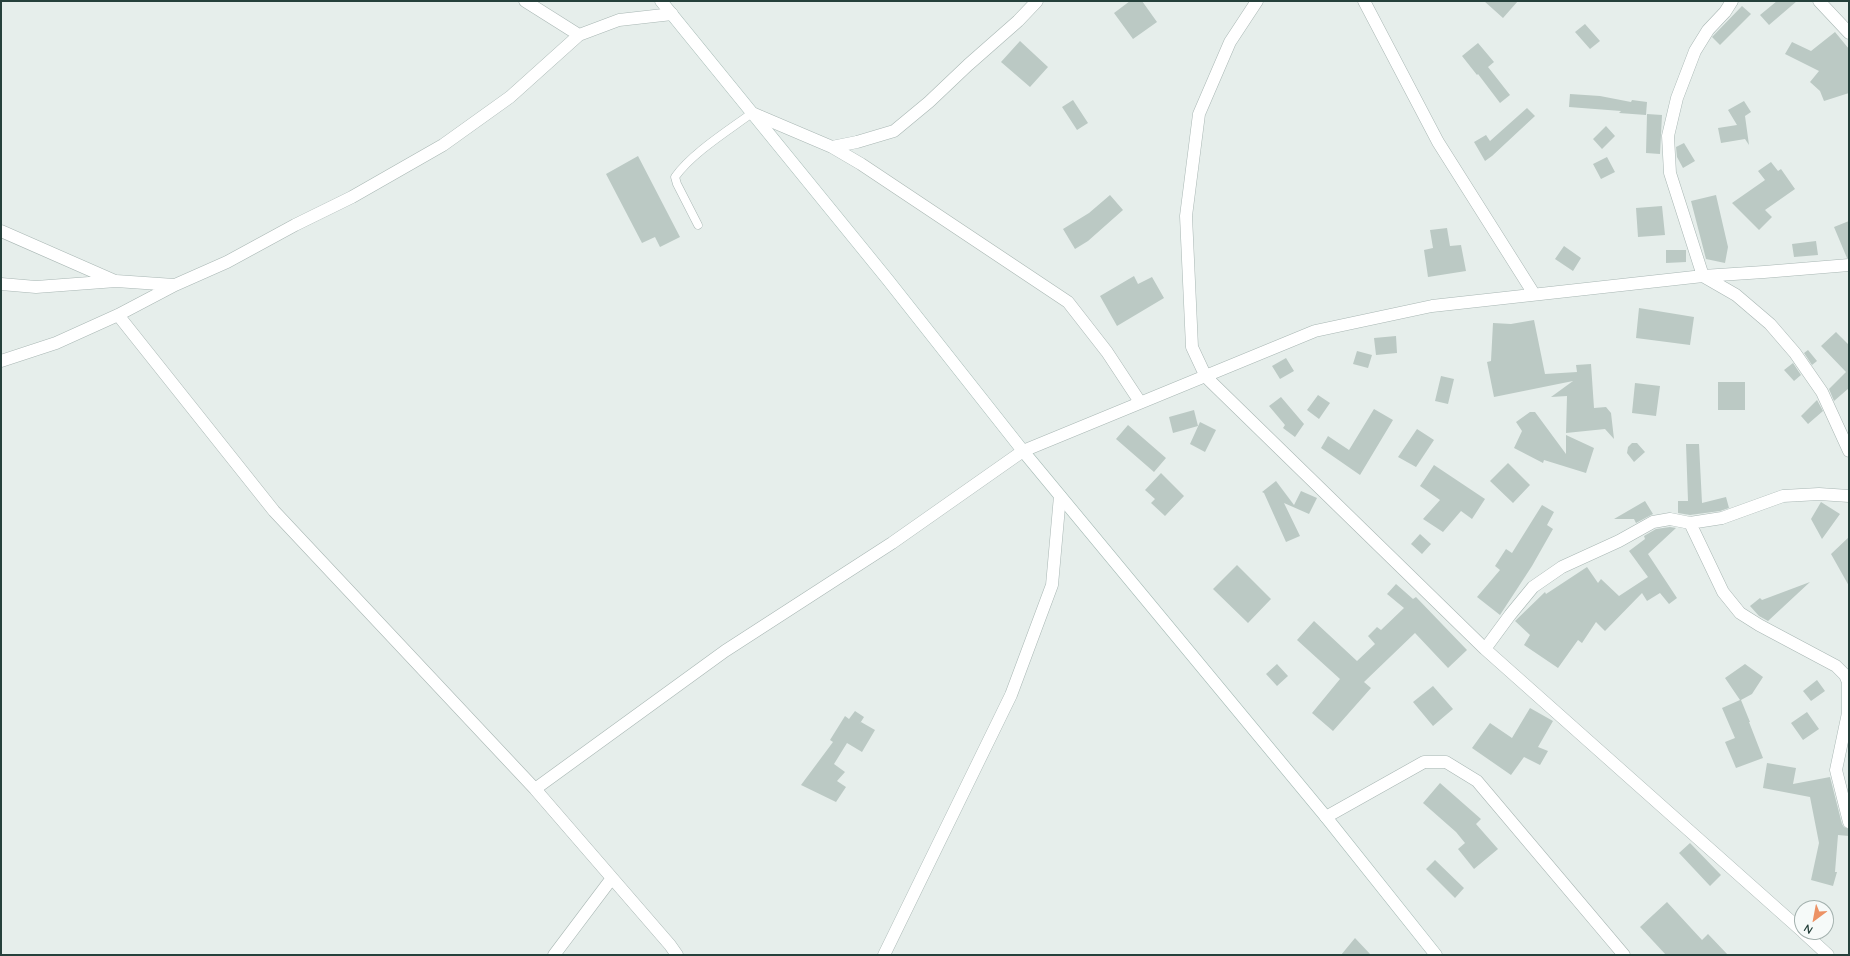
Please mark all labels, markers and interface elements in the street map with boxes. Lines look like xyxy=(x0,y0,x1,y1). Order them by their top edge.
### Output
north arrow xyxy=(1794,900,1834,940)
text: N xyxy=(1801,921,1815,937)

